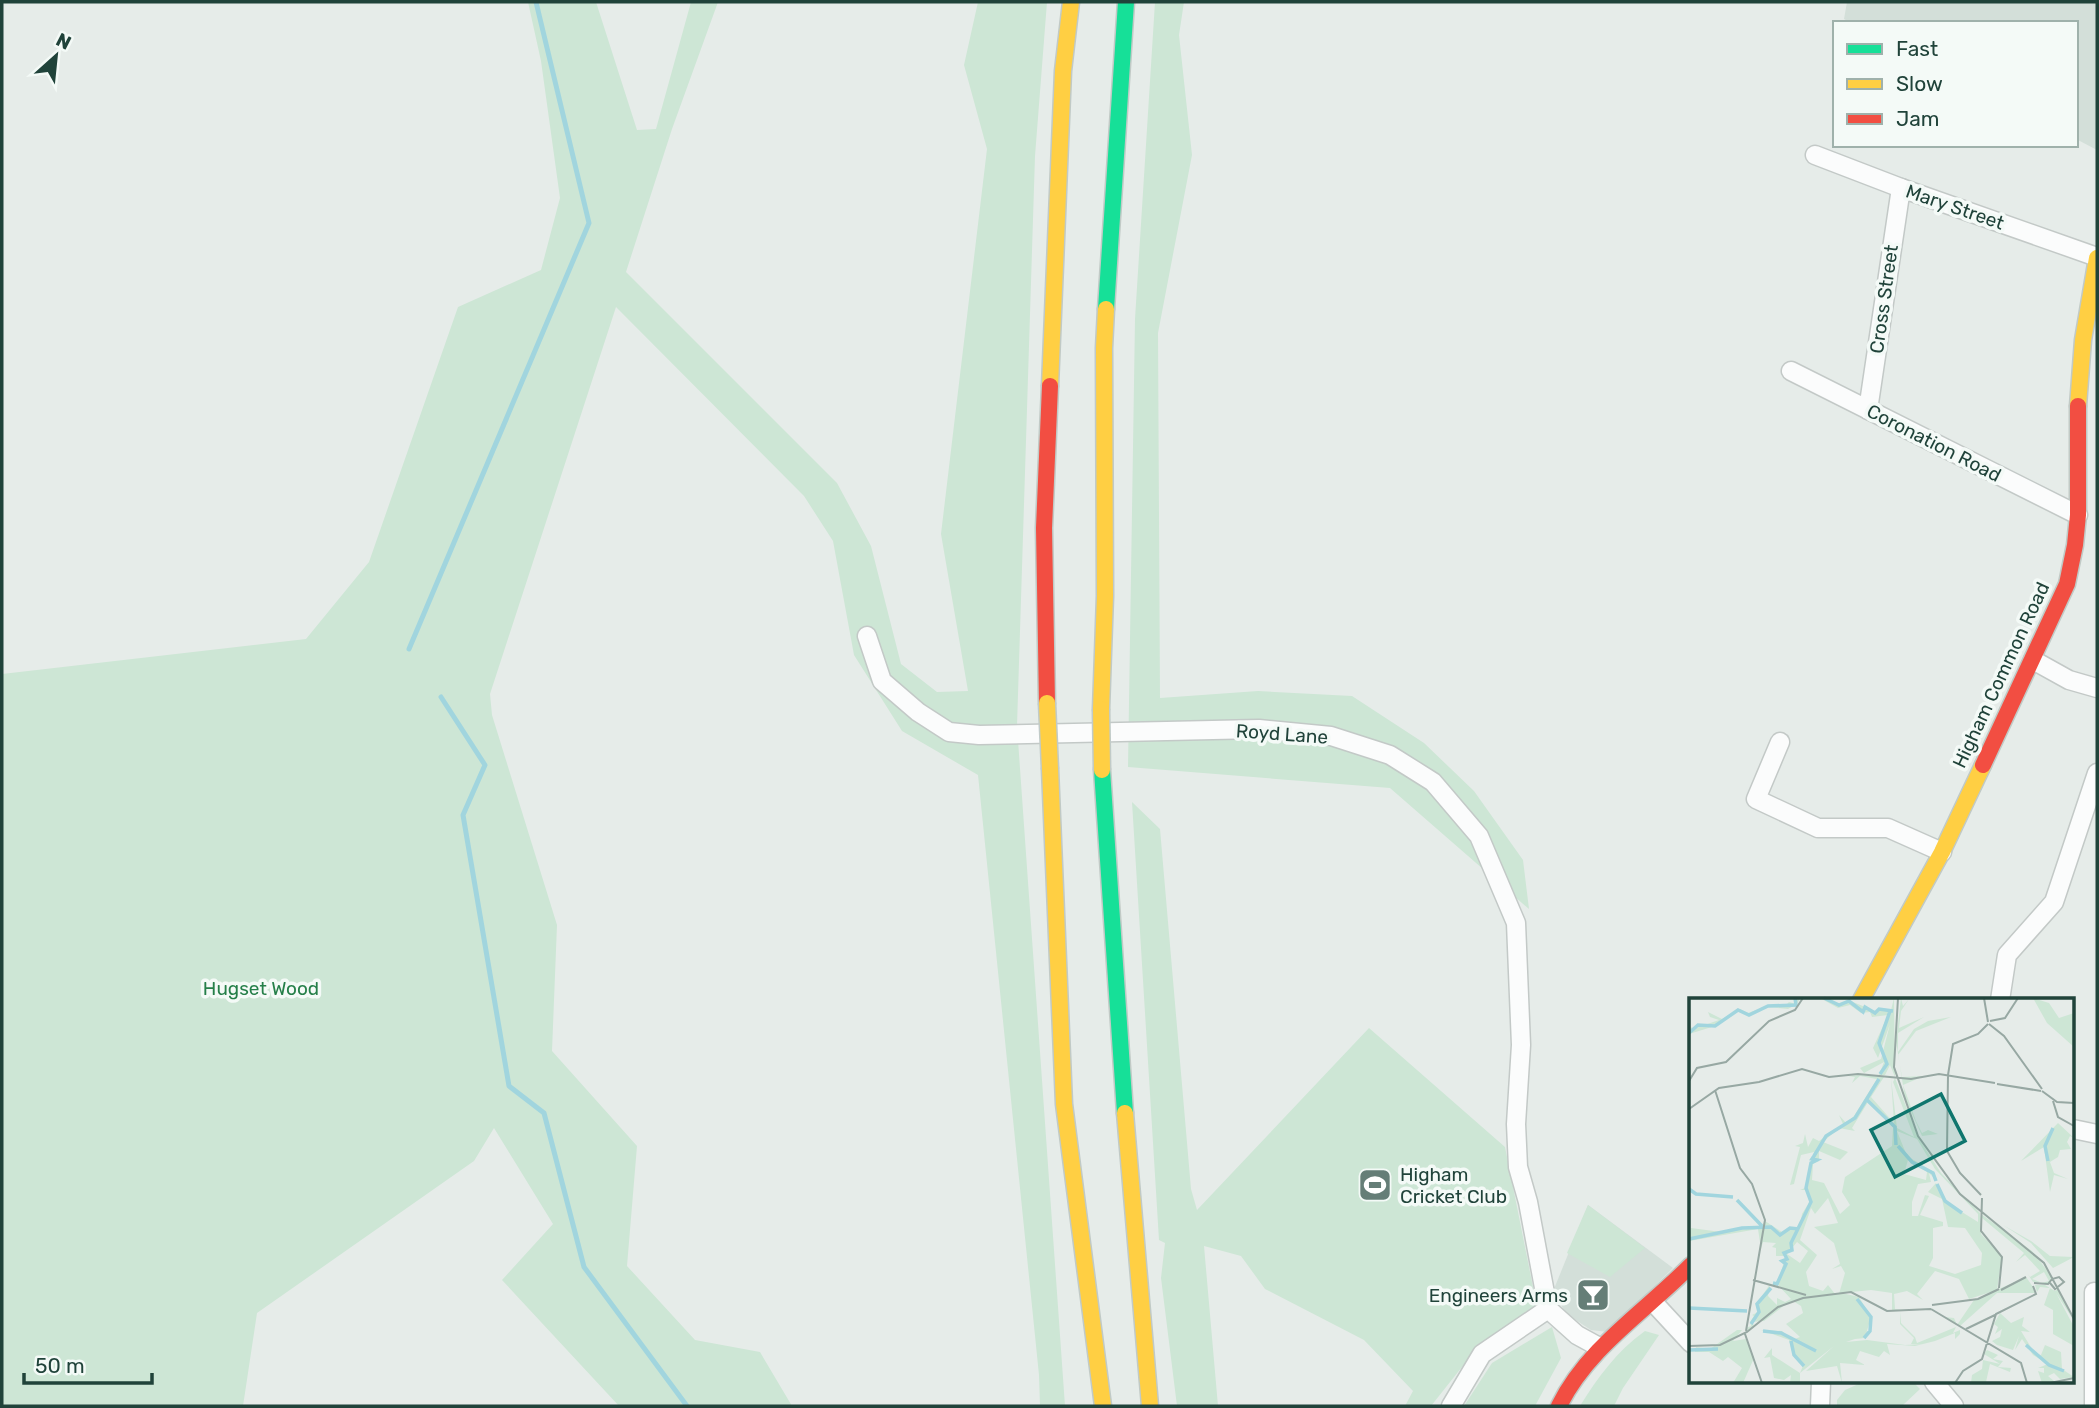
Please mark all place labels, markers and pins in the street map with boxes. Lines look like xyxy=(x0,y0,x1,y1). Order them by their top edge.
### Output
place label: Higham Cricket Club xyxy=(1400,1163,1507,1208)
sports icon: Higham Cricket Club xyxy=(1356,1166,1394,1204)
bar icon: Engineers Arms xyxy=(1574,1276,1612,1314)
place label: Engineers Arms xyxy=(1429,1284,1568,1307)

